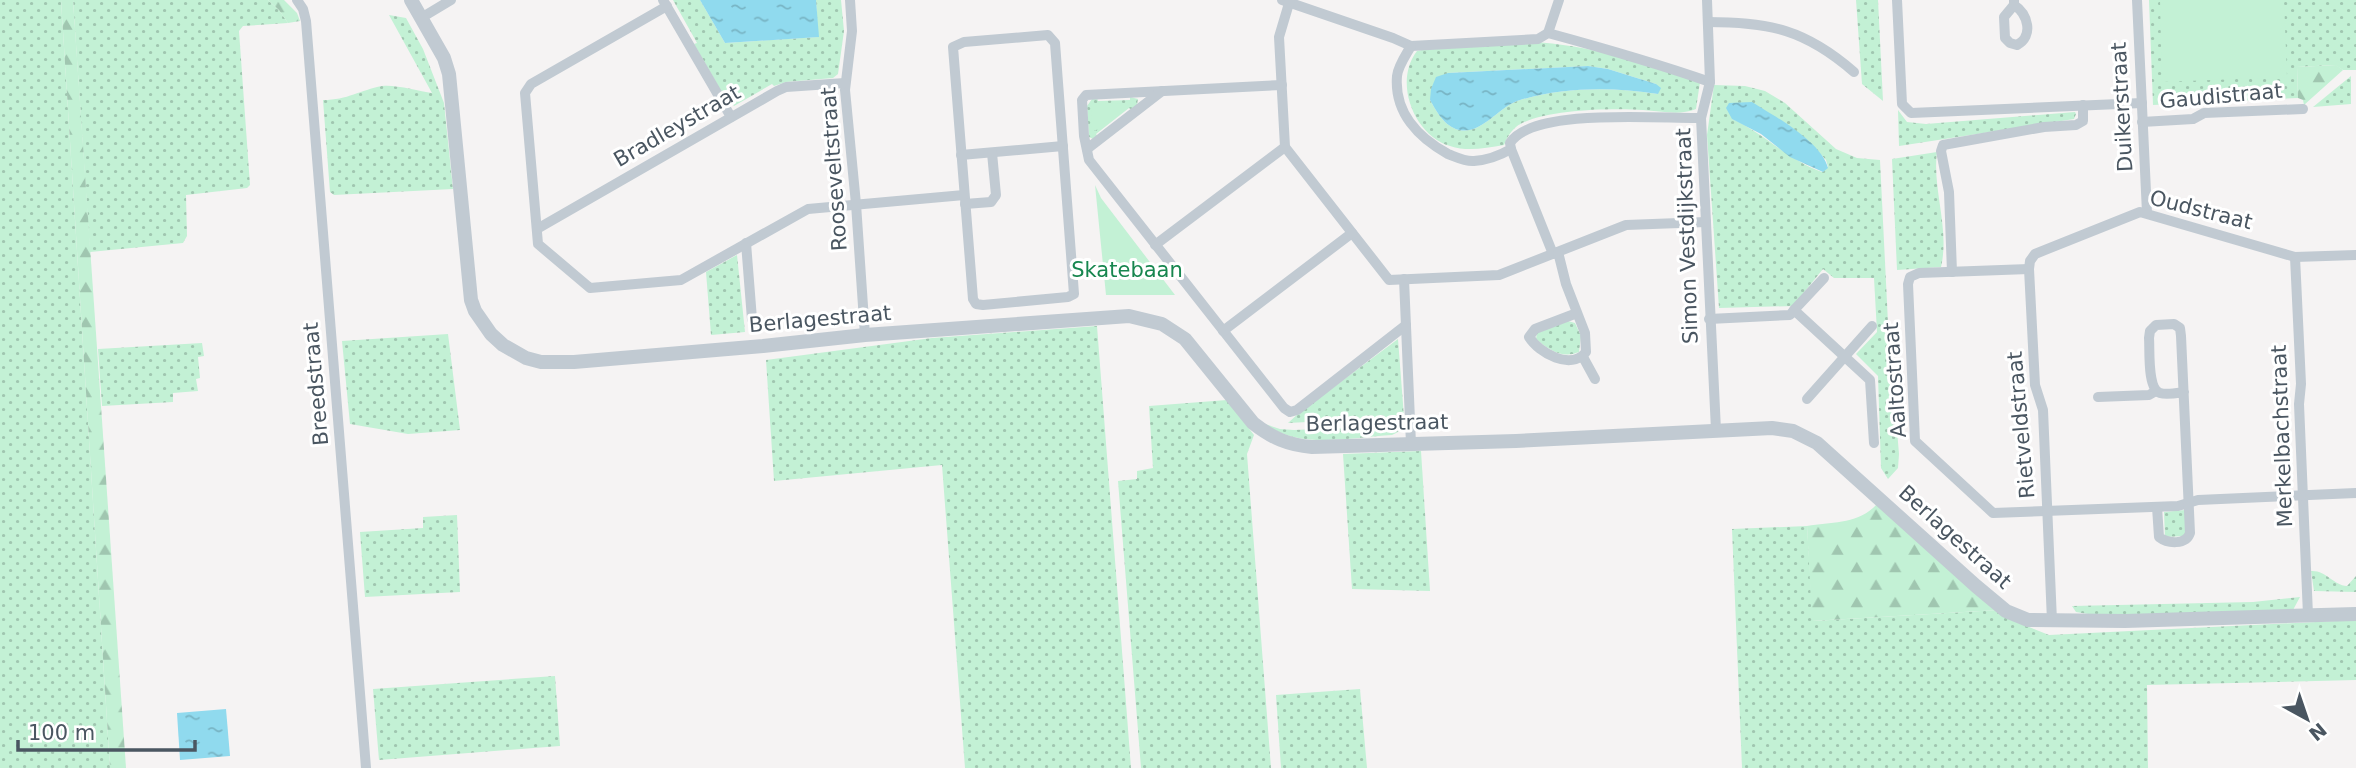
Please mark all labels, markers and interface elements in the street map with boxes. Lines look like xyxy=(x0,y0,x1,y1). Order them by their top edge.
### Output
street label: Duikerstraat xyxy=(2107,41,2137,173)
street label: Gaudistraat xyxy=(2158,79,2284,113)
street label: Bradleystraat xyxy=(609,80,745,172)
street label: Rooseveltstraat xyxy=(816,86,852,252)
street label: Simon Vestdijkstraat xyxy=(1671,128,1703,344)
street label: Oudstraat xyxy=(2147,186,2255,234)
park label: Skatebaan xyxy=(1071,258,1183,282)
street label: Berlagestraat xyxy=(748,301,892,337)
street label: Breedstraat xyxy=(299,321,333,447)
street label: Aaltostraat xyxy=(1879,321,1911,439)
street label: Merkelbachstraat xyxy=(2267,344,2297,528)
street label: Rietveldstraat xyxy=(2003,350,2039,500)
street label: Berlagestraat xyxy=(1305,410,1449,436)
street label: Berlagestraat xyxy=(1894,480,2016,594)
north arrow xyxy=(2272,684,2342,754)
scale bar xyxy=(18,708,194,752)
text: N xyxy=(2305,718,2331,746)
text: 100 m xyxy=(28,721,95,745)

